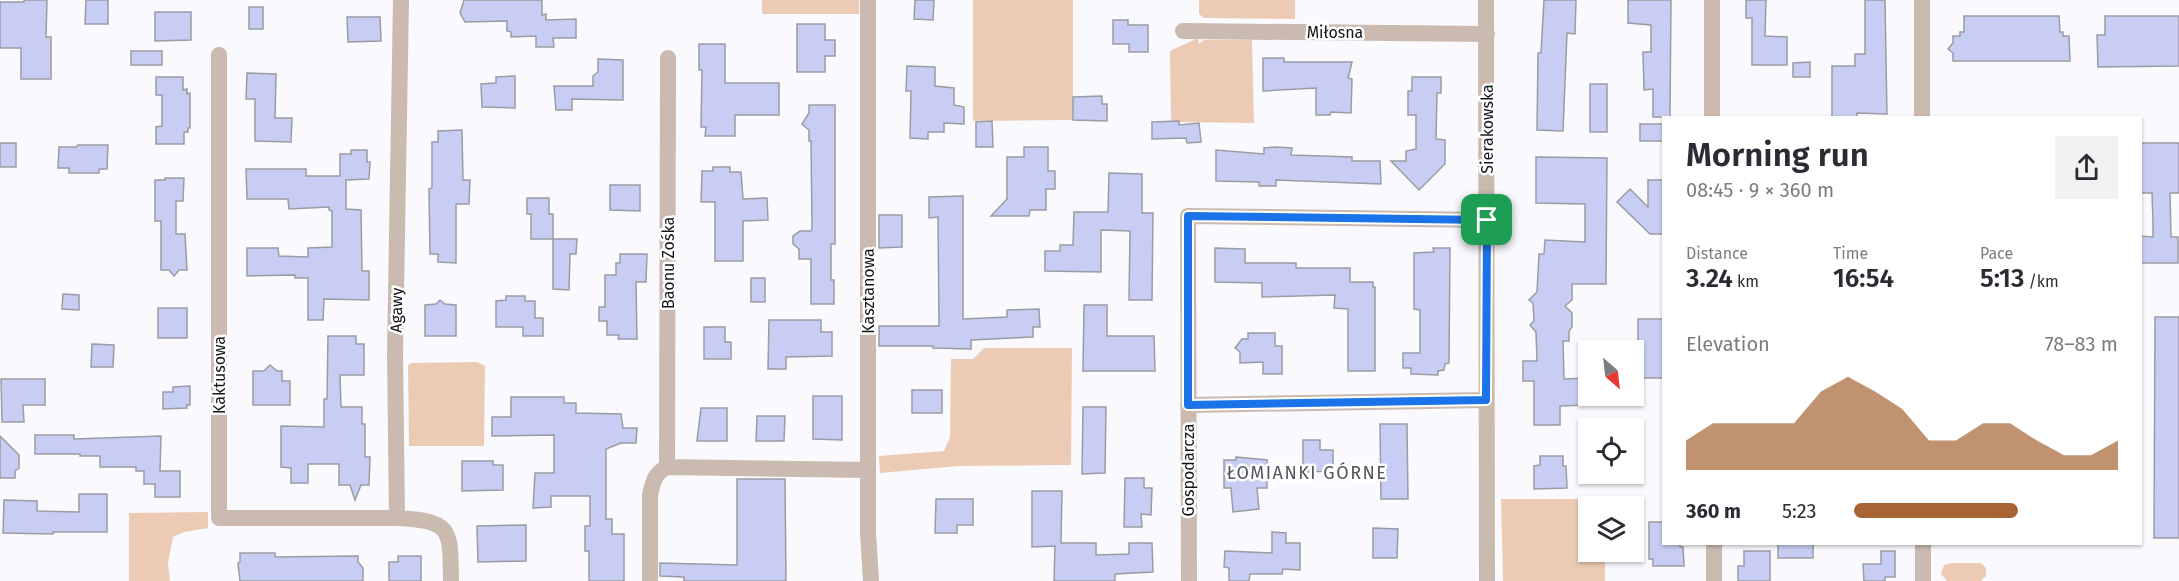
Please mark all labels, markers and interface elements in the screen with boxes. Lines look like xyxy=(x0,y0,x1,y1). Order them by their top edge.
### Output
street label: Miłosna xyxy=(1307,23,1363,42)
street label: Sierakowska xyxy=(1478,84,1497,174)
text: Morning run xyxy=(1686,135,1869,175)
button: share xyxy=(2055,136,2118,199)
text: 08:45 · 9 × 360 m xyxy=(1686,178,1834,202)
pin xyxy=(1461,194,1512,245)
icon: arrive xyxy=(1470,203,1503,236)
street label: Baonu Zośka xyxy=(659,217,678,309)
text: Distance xyxy=(1686,244,1748,263)
text: Time xyxy=(1833,244,1868,263)
text: Pace xyxy=(1980,244,2013,263)
street label: Kasztanowa xyxy=(859,248,878,334)
text: 3.24 xyxy=(1686,263,1733,294)
text: 16:54 xyxy=(1833,263,1894,294)
text: 5:13 xyxy=(1980,263,2024,294)
text: km xyxy=(1733,272,1759,291)
text: /km xyxy=(2024,272,2059,291)
street label: Agawy xyxy=(387,287,406,333)
text: Elevation xyxy=(1686,332,1770,356)
text: 78–83 m xyxy=(2045,332,2118,356)
street label: Kaktusowa xyxy=(210,336,229,414)
north arrow xyxy=(1578,340,1644,406)
map controls xyxy=(1578,340,1644,562)
button: locate xyxy=(1578,418,1644,484)
street label: Gospodarcza xyxy=(1179,424,1198,516)
district label: ŁOMIANKI GÓRNE xyxy=(1226,462,1388,484)
button: layers xyxy=(1578,496,1644,562)
text: 360 m xyxy=(1686,499,1741,523)
text: 5:23 xyxy=(1782,499,1817,523)

